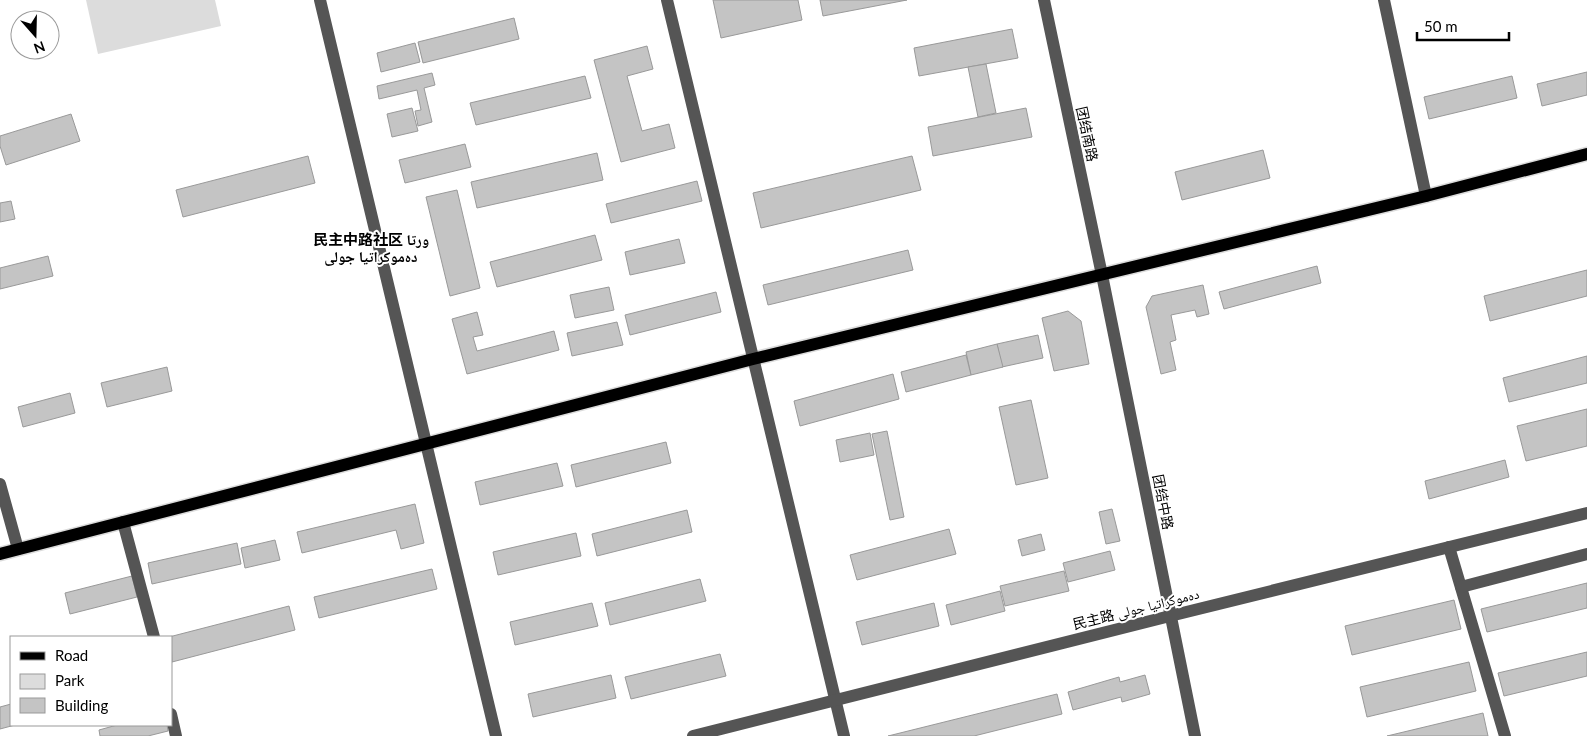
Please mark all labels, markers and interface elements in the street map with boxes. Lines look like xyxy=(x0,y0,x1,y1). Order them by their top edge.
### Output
north arrow xyxy=(10,10,60,60)
scale bar xyxy=(1417,10,1510,42)
text: 50 m xyxy=(1424,17,1458,35)
text: N xyxy=(32,38,48,58)
street label: 团结南路 xyxy=(1073,105,1102,163)
district label: 民主中路社区 ورتا دەموكراتيا جولى xyxy=(313,230,429,266)
street label: 团结中路 xyxy=(1150,473,1177,531)
street label: 民主路 دەموكراتيا جولى xyxy=(1071,585,1201,633)
legend xyxy=(10,636,172,726)
text: Road xyxy=(55,646,88,664)
text: Park xyxy=(55,671,85,689)
text: Building xyxy=(55,696,108,714)

